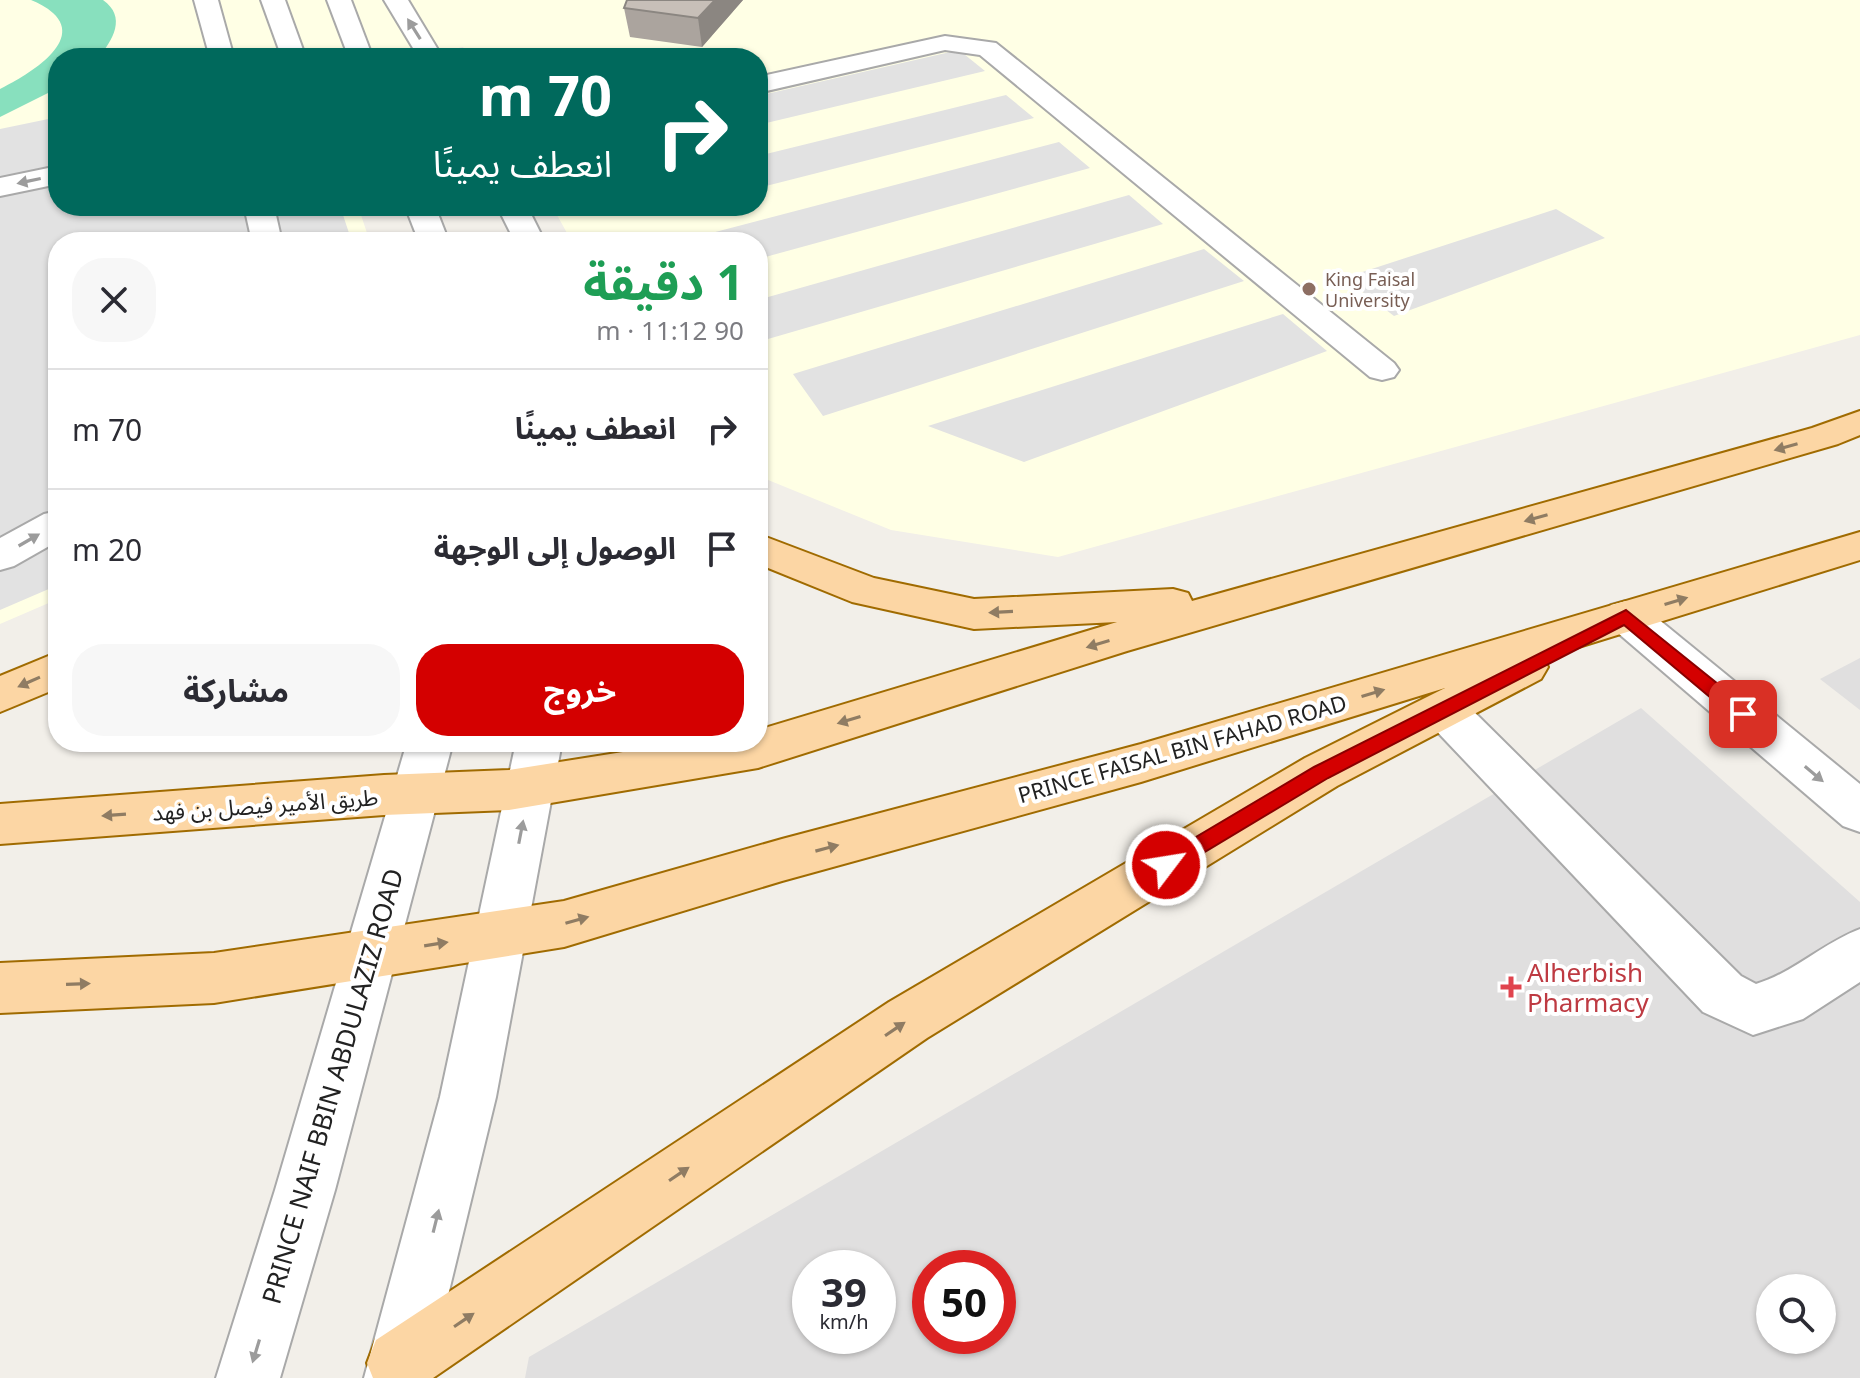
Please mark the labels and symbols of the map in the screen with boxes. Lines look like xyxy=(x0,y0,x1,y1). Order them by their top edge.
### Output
one-way arrow xyxy=(407,18,421,40)
one-way arrow xyxy=(16,175,41,188)
place label: King Faisal University xyxy=(1325,267,1415,312)
marker: King Faisal University xyxy=(1300,280,1318,298)
one-way arrow xyxy=(1774,441,1798,454)
one-way arrow xyxy=(1524,512,1548,525)
one-way arrow xyxy=(18,533,40,547)
one-way arrow xyxy=(1664,594,1688,607)
one-way arrow xyxy=(988,606,1013,619)
one-way arrow xyxy=(1086,638,1110,651)
one-way arrow xyxy=(17,676,41,689)
pin xyxy=(1709,680,1777,748)
one-way arrow xyxy=(1362,686,1386,699)
street label: PRINCE FAISAL BIN FAHAD ROAD xyxy=(1014,687,1350,809)
one-way arrow xyxy=(837,715,861,727)
one-way arrow xyxy=(1804,765,1824,782)
street label: طريق الأمير فيصل بن فهد xyxy=(151,781,379,827)
one-way arrow xyxy=(101,809,126,822)
one-way arrow xyxy=(515,820,527,845)
position arrow xyxy=(1124,823,1208,907)
one-way arrow xyxy=(815,841,839,854)
street label: PRINCE NAIF BBIN ABDULAZIZ ROAD xyxy=(252,864,412,1308)
one-way arrow xyxy=(566,913,590,926)
one-way arrow xyxy=(423,937,448,949)
place label: Alherbish Pharmacy xyxy=(1527,954,1649,1020)
one-way arrow xyxy=(66,978,91,991)
marker: Alherbish Pharmacy xyxy=(1502,978,1520,996)
one-way arrow xyxy=(884,1021,905,1036)
one-way arrow xyxy=(669,1167,690,1182)
one-way arrow xyxy=(430,1208,442,1233)
speed limit sign: 50 xyxy=(912,1250,1016,1354)
one-way arrow xyxy=(453,1313,475,1328)
one-way arrow xyxy=(249,1340,262,1364)

